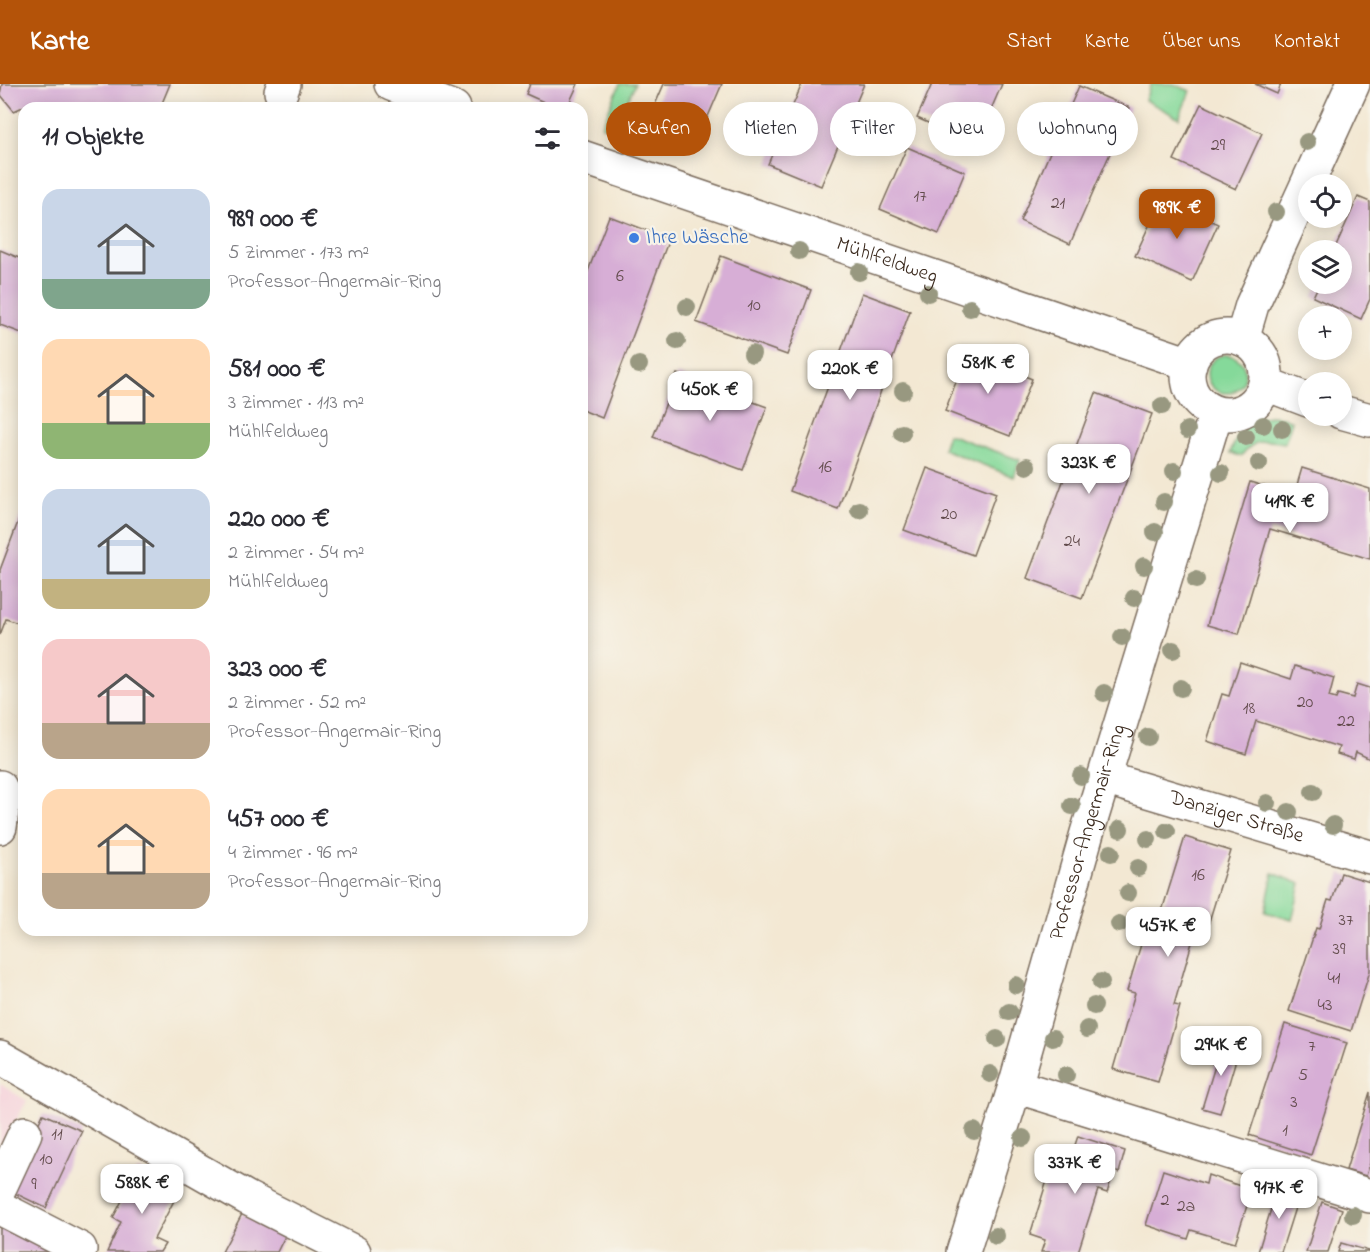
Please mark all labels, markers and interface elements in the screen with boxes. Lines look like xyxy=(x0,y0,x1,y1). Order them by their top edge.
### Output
text: Karte xyxy=(30,22,89,63)
text: Start xyxy=(1006,27,1052,57)
text: Karte xyxy=(1085,27,1129,57)
text: Über uns xyxy=(1162,27,1241,57)
text: Kontakt xyxy=(1274,27,1340,57)
chip: Kaufen xyxy=(606,102,711,156)
chip: Mieten xyxy=(723,102,818,156)
chip: Filter xyxy=(830,102,916,156)
chip: Neu xyxy=(928,102,1005,156)
chip: Wohnung xyxy=(1017,102,1138,156)
text: 11 Objekte xyxy=(42,119,144,157)
icon: filters xyxy=(531,122,564,155)
house number: 29 xyxy=(1211,133,1226,159)
map controls xyxy=(1298,174,1352,426)
button: locate xyxy=(1298,174,1352,228)
house number: 17 xyxy=(913,184,927,210)
pin: 989K € xyxy=(1128,189,1226,240)
house number: 21 xyxy=(1051,191,1066,217)
text: 989K € xyxy=(1153,194,1201,223)
text: 989 000 € xyxy=(228,201,318,239)
icon: home xyxy=(90,213,162,285)
place label: Ihre Wäsche xyxy=(646,223,749,253)
street label: Mühlfeldweg xyxy=(832,230,942,294)
marker: Ihre Wäsche xyxy=(627,231,641,245)
text: 5 Zimmer · 173 m² xyxy=(228,239,369,268)
button: layers xyxy=(1298,240,1352,294)
house number: 6 xyxy=(616,264,624,290)
text: Professor-Angermair-Ring xyxy=(228,268,441,297)
house number: 10 xyxy=(747,293,761,319)
button: + xyxy=(1298,306,1352,360)
pin: 581K € xyxy=(939,344,1037,395)
text: 581K € xyxy=(961,349,1015,378)
pin: 220K € xyxy=(801,350,899,401)
text: 581 000 € xyxy=(228,351,326,389)
text: 220K € xyxy=(821,355,879,384)
icon: home xyxy=(90,363,162,435)
pin: 450K € xyxy=(661,371,759,422)
button: − xyxy=(1298,372,1352,426)
text: 450K € xyxy=(682,376,738,405)
text: 3 Zimmer · 113 m² xyxy=(228,389,364,418)
text: Mühlfeldweg xyxy=(228,418,328,447)
pin: 323K € xyxy=(1040,444,1138,495)
text: 323K € xyxy=(1061,449,1117,478)
house number: 16 xyxy=(818,455,832,481)
pin: 419K € xyxy=(1241,483,1339,534)
text: 419K € xyxy=(1265,488,1315,517)
text: 220 000 € xyxy=(228,501,330,539)
house number: 20 xyxy=(941,502,958,528)
icon: home xyxy=(90,513,162,585)
house number: 24 xyxy=(1064,529,1081,555)
text: 2 Zimmer · 54 m² xyxy=(228,539,365,568)
text: Mühlfeldweg xyxy=(228,568,328,597)
text: 323 000 € xyxy=(228,651,327,689)
icon: home xyxy=(90,663,162,735)
text: 2 Zimmer · 52 m² xyxy=(228,689,366,718)
house number: 20 xyxy=(1297,690,1314,716)
house number: 18 xyxy=(1243,696,1255,722)
house number: 22 xyxy=(1337,709,1355,735)
text: Professor-Angermair-Ring xyxy=(228,718,441,747)
street label: Professor-Angermair-Ring xyxy=(1042,721,1136,944)
street label: Danziger Straße xyxy=(1164,783,1308,852)
text: 457 000 € xyxy=(228,801,329,839)
icon: home xyxy=(90,813,162,885)
text: 4 Zimmer · 96 m² xyxy=(228,839,358,868)
house number: 16 xyxy=(1191,863,1205,889)
text: Professor-Angermair-Ring xyxy=(228,868,441,897)
pin: 457K € xyxy=(1119,907,1217,958)
house number: 37 xyxy=(1339,908,1354,934)
text: 457K € xyxy=(1140,912,1196,941)
house number: 39 xyxy=(1333,937,1346,963)
house number: 41 xyxy=(1327,966,1341,992)
house number: 43 xyxy=(1318,993,1332,1019)
pin: 294K € xyxy=(1172,1026,1270,1077)
text: 294K € xyxy=(1195,1031,1247,1060)
house number: 7 xyxy=(1308,1034,1316,1060)
house number: 5 xyxy=(1298,1063,1308,1089)
house number: 3 xyxy=(1290,1090,1298,1116)
house number: 1 xyxy=(1282,1118,1288,1144)
house number: 11 xyxy=(51,1122,63,1148)
pin: 337K € xyxy=(1026,1144,1124,1195)
house number: 10 xyxy=(39,1147,53,1173)
text: 337K € xyxy=(1048,1149,1102,1178)
pin: 588K € xyxy=(93,1164,191,1215)
text: 588K € xyxy=(114,1169,170,1198)
pin: 917K € xyxy=(1230,1169,1328,1220)
house number: 9 xyxy=(31,1172,37,1198)
text: 917K € xyxy=(1254,1174,1304,1203)
house number: 2 xyxy=(1161,1188,1170,1214)
house number: 2a xyxy=(1177,1194,1195,1220)

